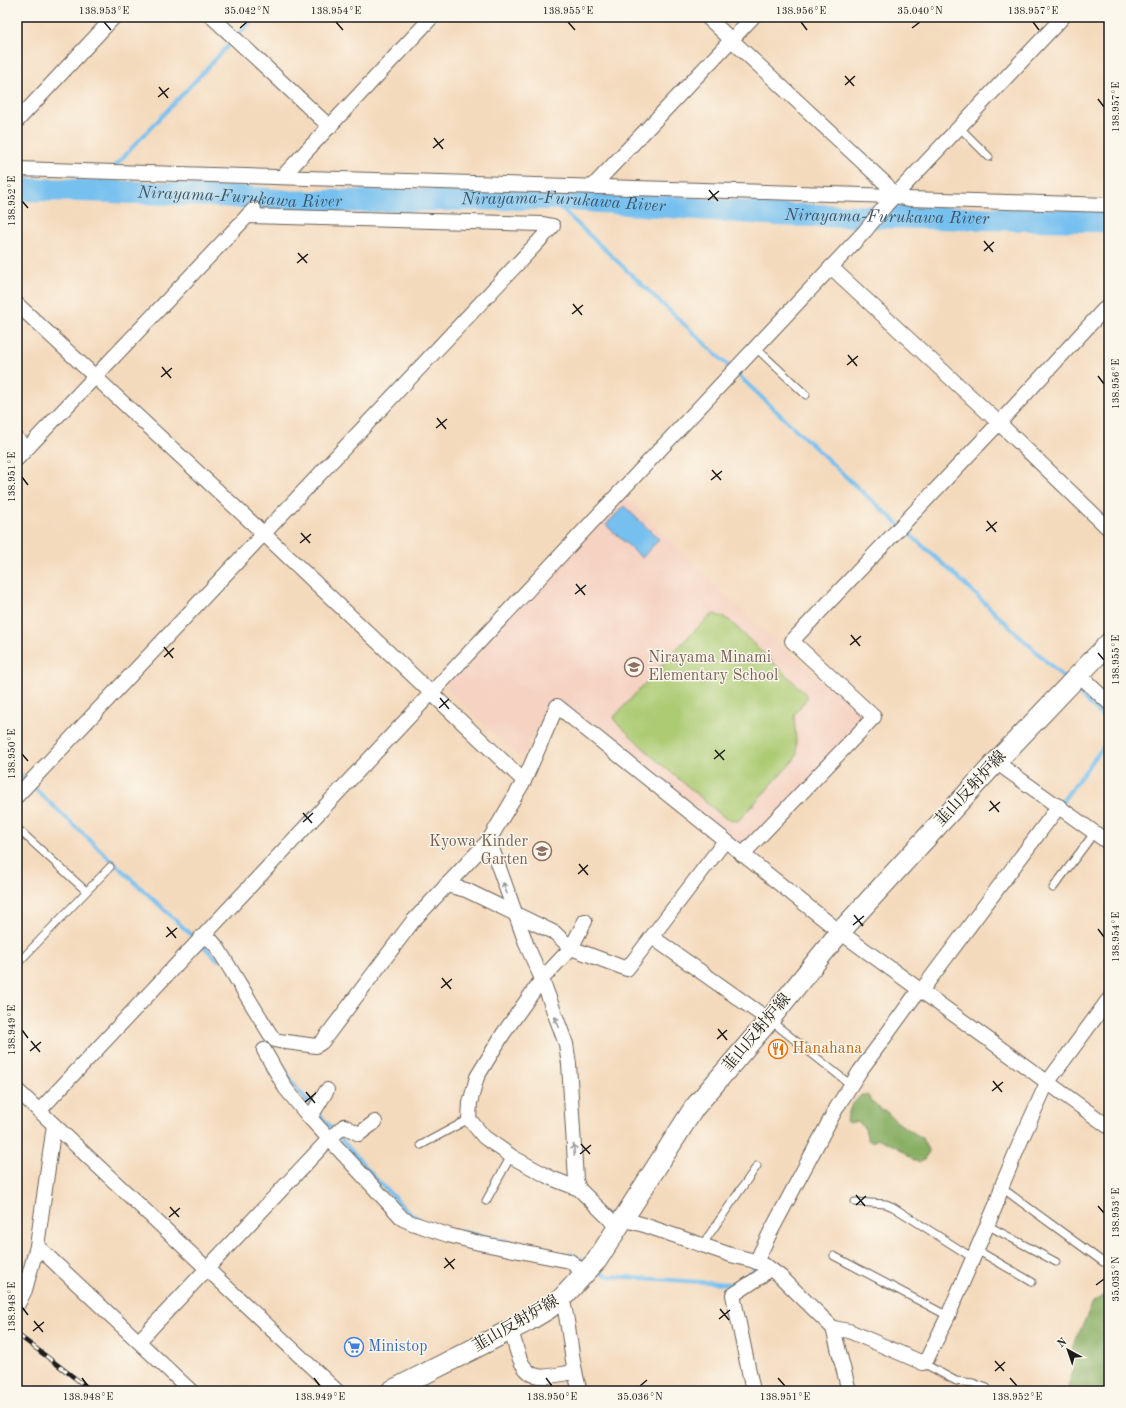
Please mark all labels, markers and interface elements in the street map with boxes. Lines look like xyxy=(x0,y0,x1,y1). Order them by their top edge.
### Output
text: 138.953°E xyxy=(79,6,129,16)
text: 35.042°N xyxy=(224,6,270,16)
text: 138.954°E xyxy=(311,6,361,16)
text: 138.955°E xyxy=(543,6,593,16)
text: 138.956°E xyxy=(776,6,826,16)
text: 35.040°N xyxy=(897,6,943,16)
text: 138.957°E xyxy=(1008,6,1058,16)
text: 138.957°E xyxy=(1111,82,1121,132)
text: 138.952°E xyxy=(7,176,17,226)
water label: Nirayama-Furukawa River xyxy=(136,184,343,211)
water label: Nirayama-Furukawa River xyxy=(460,189,667,215)
water label: Nirayama-Furukawa River xyxy=(783,206,990,227)
text: 138.956°E xyxy=(1111,359,1121,409)
text: 138.951°E xyxy=(7,452,17,502)
text: 138.955°E xyxy=(1111,635,1121,685)
place label: Nirayama Minami Elementary School xyxy=(648,650,778,684)
school or university icon: Nirayama Minami Elementary School xyxy=(623,656,645,678)
text: 138.950°E xyxy=(7,729,17,779)
street label: 韮山反射炉線 xyxy=(931,747,1010,830)
place label: Kyowa Kinder Garten xyxy=(429,834,528,868)
school or university icon: Kyowa Kinder Garten xyxy=(531,840,553,862)
one-way arrow xyxy=(501,882,508,895)
text: 138.954°E xyxy=(1111,912,1121,962)
street label: 韮山反射炉線 xyxy=(718,990,794,1075)
text: 138.949°E xyxy=(7,1005,17,1055)
one-way arrow xyxy=(553,1017,561,1029)
restaurant icon: Hanahana xyxy=(767,1038,789,1060)
place label: Hanahana xyxy=(792,1041,862,1057)
one-way arrow xyxy=(570,1144,577,1157)
text: 138.953°E xyxy=(1111,1188,1121,1238)
text: 35.035°N xyxy=(1111,1256,1121,1302)
text: 138.948°E xyxy=(7,1282,17,1332)
street label: 韮山反射炉線 xyxy=(469,1291,562,1355)
north arrow xyxy=(1048,1330,1088,1370)
supermarket icon: Ministop xyxy=(343,1336,365,1358)
text: N xyxy=(1056,1336,1070,1350)
place label: Ministop xyxy=(368,1339,427,1355)
text: 138.948°E xyxy=(63,1392,113,1402)
text: 138.949°E xyxy=(295,1392,345,1402)
text: 138.950°E xyxy=(527,1392,577,1402)
text: 35.036°N xyxy=(617,1392,663,1402)
text: 138.951°E xyxy=(760,1392,810,1402)
text: 138.952°E xyxy=(992,1392,1042,1402)

